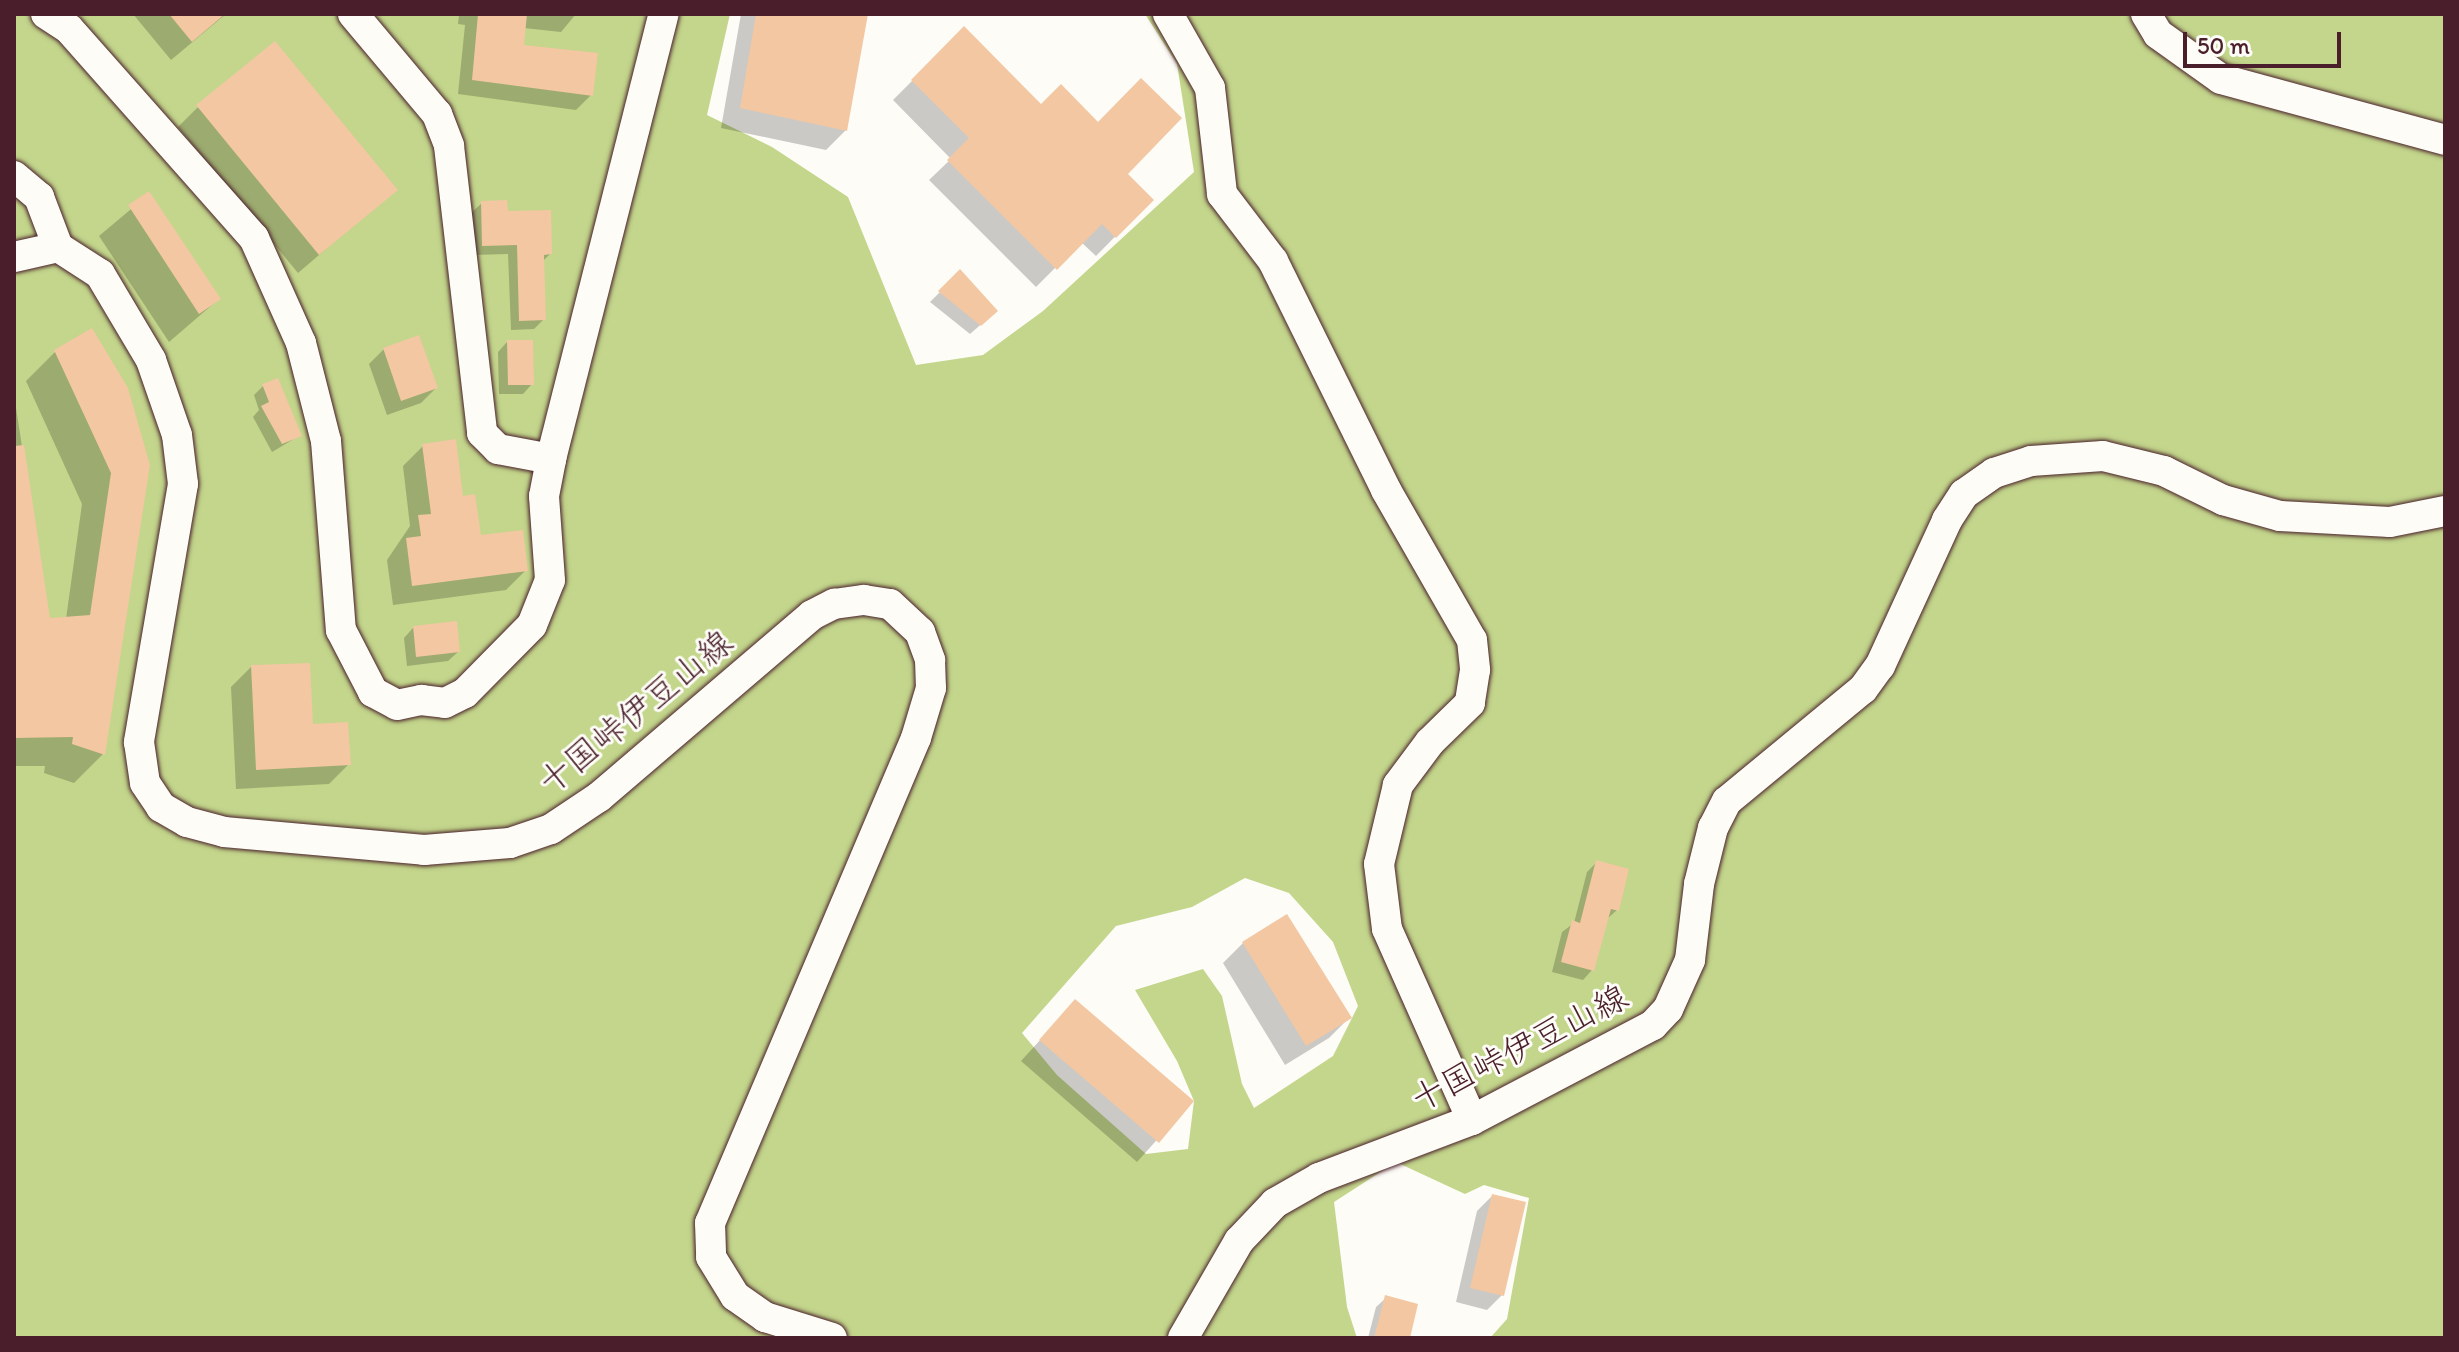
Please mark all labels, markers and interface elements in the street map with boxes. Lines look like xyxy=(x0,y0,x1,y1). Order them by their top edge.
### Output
scale bar xyxy=(2187,16,2345,66)
text: 50 m xyxy=(2197,31,2250,60)
street label: 十国峠伊豆山線 xyxy=(530,621,740,803)
street label: 十国峠伊豆山線 xyxy=(1404,976,1634,1120)

